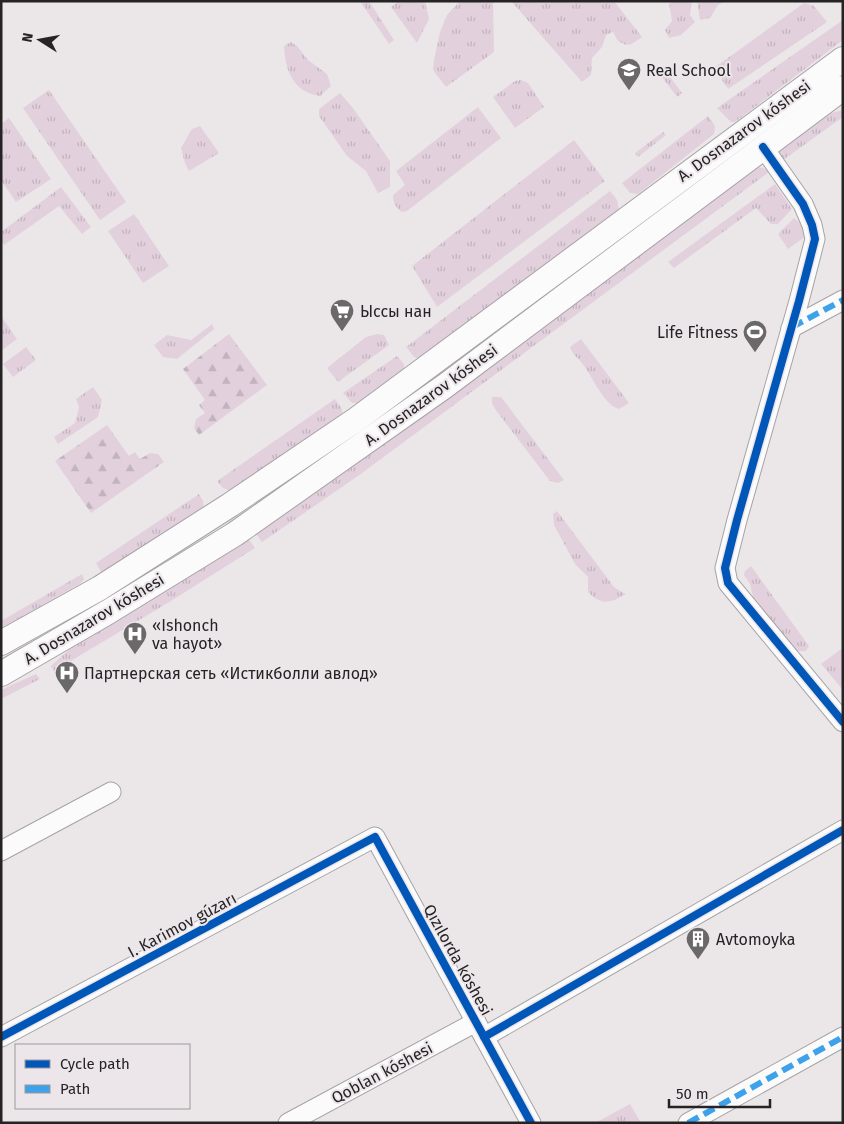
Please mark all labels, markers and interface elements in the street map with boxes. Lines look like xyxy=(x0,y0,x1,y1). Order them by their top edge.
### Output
north arrow xyxy=(15,15,65,65)
text: N xyxy=(18,31,37,44)
school or university icon: Real School xyxy=(616,57,642,91)
place label: Real School xyxy=(646,61,731,80)
street label: A. Dosnazarov kóshesi xyxy=(674,76,814,186)
supermarket icon: Ыссы нан xyxy=(329,298,355,332)
place label: Ыссы нан xyxy=(360,302,432,321)
sports icon: Life Fitness xyxy=(742,319,768,353)
place label: Life Fitness xyxy=(657,323,738,342)
street label: A. Dosnazarov kóshesi xyxy=(361,340,501,450)
street label: A. Dosnazarov kóshesi xyxy=(21,570,167,668)
place label: «Ishonch va hayot» xyxy=(152,616,222,653)
hospital icon: «Ishonch va hayot» xyxy=(122,621,148,655)
hospital icon: Партнерская сеть «Истикболли авлод» xyxy=(54,660,80,694)
place label: Партнерская сеть «Истикболли авлод» xyxy=(84,664,378,683)
street label: I. Karimov gúzarı xyxy=(124,888,240,962)
street label: Qızılorda kóshesi xyxy=(420,901,496,1019)
building icon: Avtomoyka xyxy=(685,926,711,960)
place label: Avtomoyka xyxy=(716,930,795,949)
street label: Qoblan kóshesi xyxy=(328,1038,436,1108)
legend xyxy=(15,1044,190,1109)
text: Cycle path xyxy=(60,1055,130,1073)
scale bar xyxy=(669,1076,770,1108)
text: Path xyxy=(60,1080,90,1098)
text: 50 m xyxy=(676,1085,709,1103)

